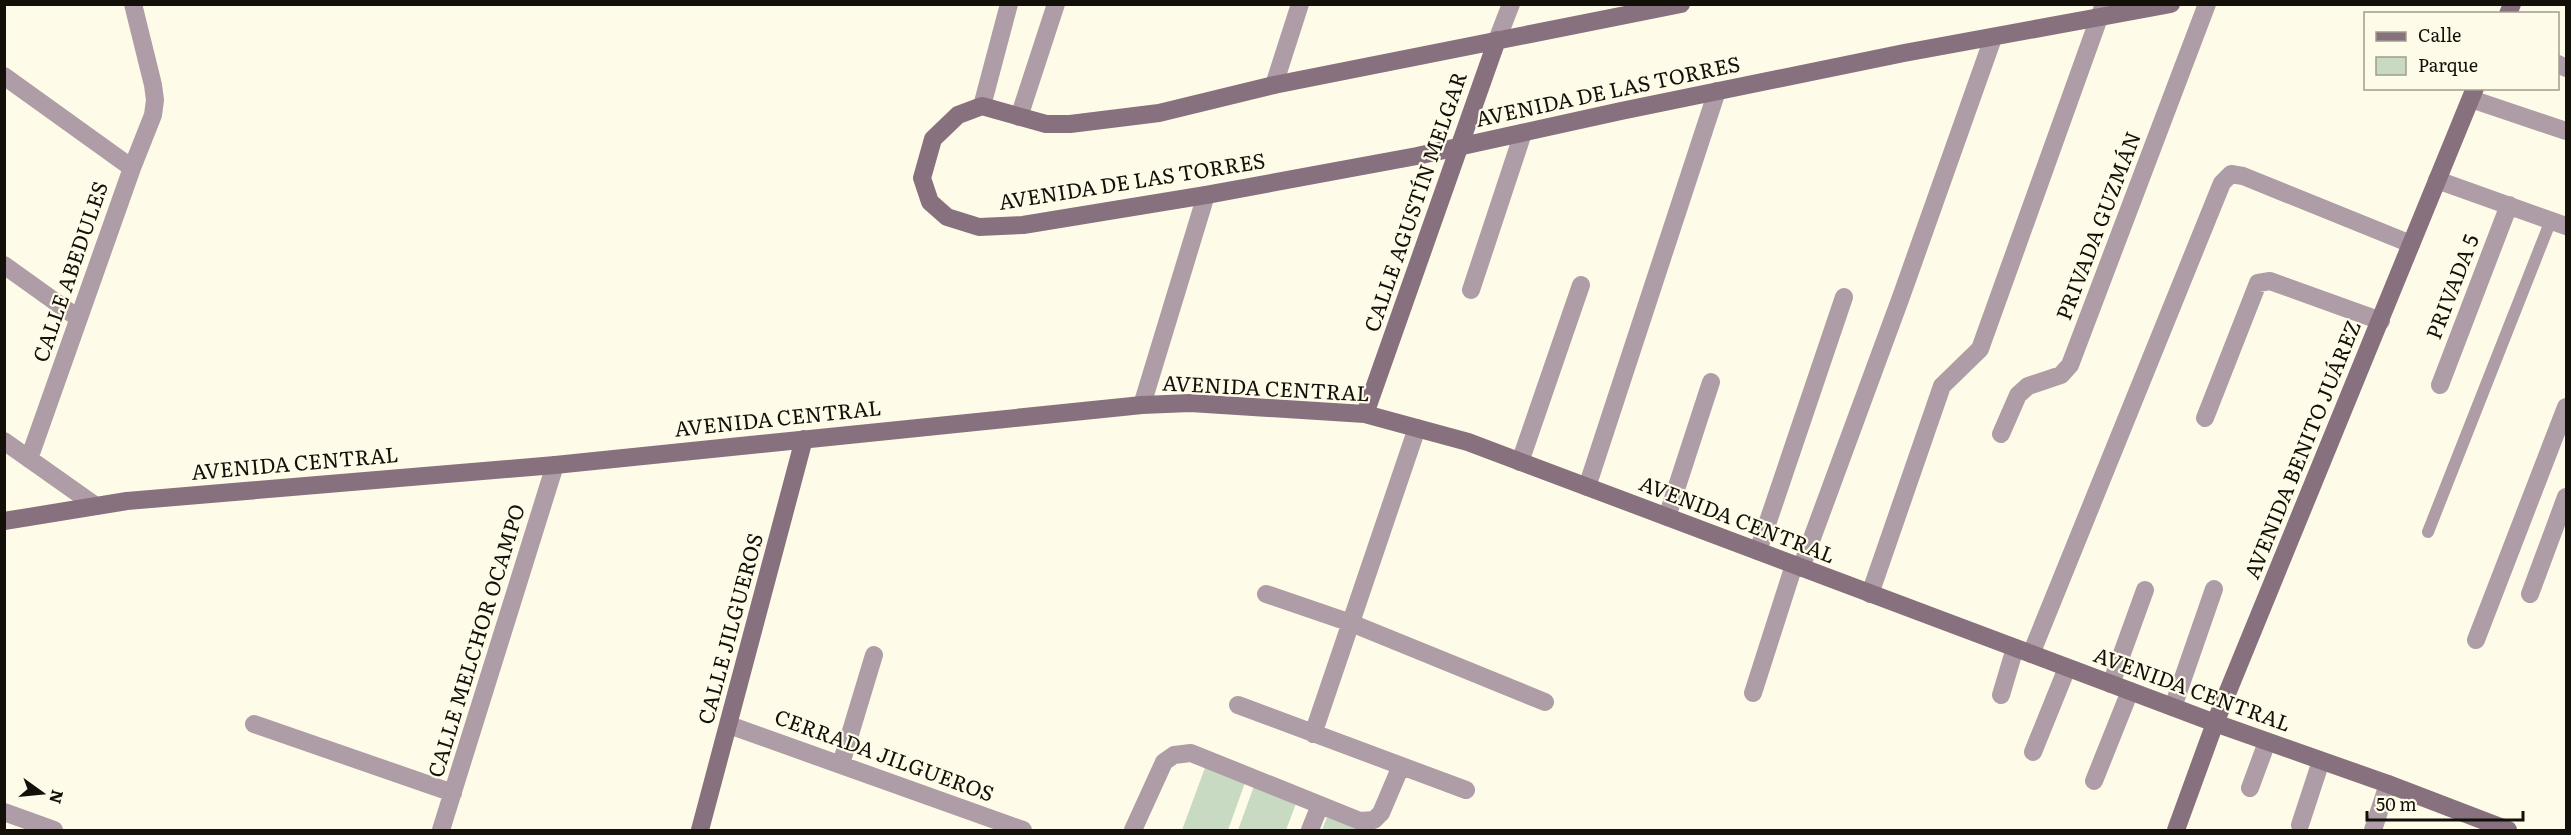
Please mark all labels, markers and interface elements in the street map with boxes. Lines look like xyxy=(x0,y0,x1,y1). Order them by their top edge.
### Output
legend xyxy=(2364,12,2559,90)
text: Calle xyxy=(2418,21,2461,48)
street label: AVENIDA DE LAS TORRES xyxy=(1472,46,1743,133)
text: Parque xyxy=(2418,51,2478,78)
street label: CALLE AGUSTÍN MELGAR xyxy=(1354,67,1473,336)
street label: PRIVADA GUZMÁN xyxy=(2046,126,2147,324)
street label: AVENIDA DE LAS TORRES xyxy=(996,143,1267,216)
street label: CALLE ABEDULES xyxy=(23,177,114,366)
street label: PRIVADA 5 xyxy=(2416,229,2485,343)
street label: AVENIDA BENITO JUÁREZ xyxy=(2235,315,2367,583)
street label: AVENIDA CENTRAL xyxy=(1162,366,1371,407)
street label: AVENIDA CENTRAL xyxy=(673,390,883,443)
street label: AVENIDA CENTRAL xyxy=(190,437,400,486)
street label: AVENIDA CENTRAL xyxy=(1635,466,1841,569)
street label: CALLE MELCHOR OCAMPO xyxy=(418,500,531,781)
street label: CALLE JILGUEROS xyxy=(688,529,769,727)
street label: AVENIDA CENTRAL xyxy=(2090,638,2296,738)
street label: CERRADA JILGUEROS xyxy=(771,700,999,808)
north arrow xyxy=(12,763,72,823)
scale bar xyxy=(2367,784,2523,822)
text: N xyxy=(44,788,71,807)
text: 50 m xyxy=(2376,790,2417,817)

